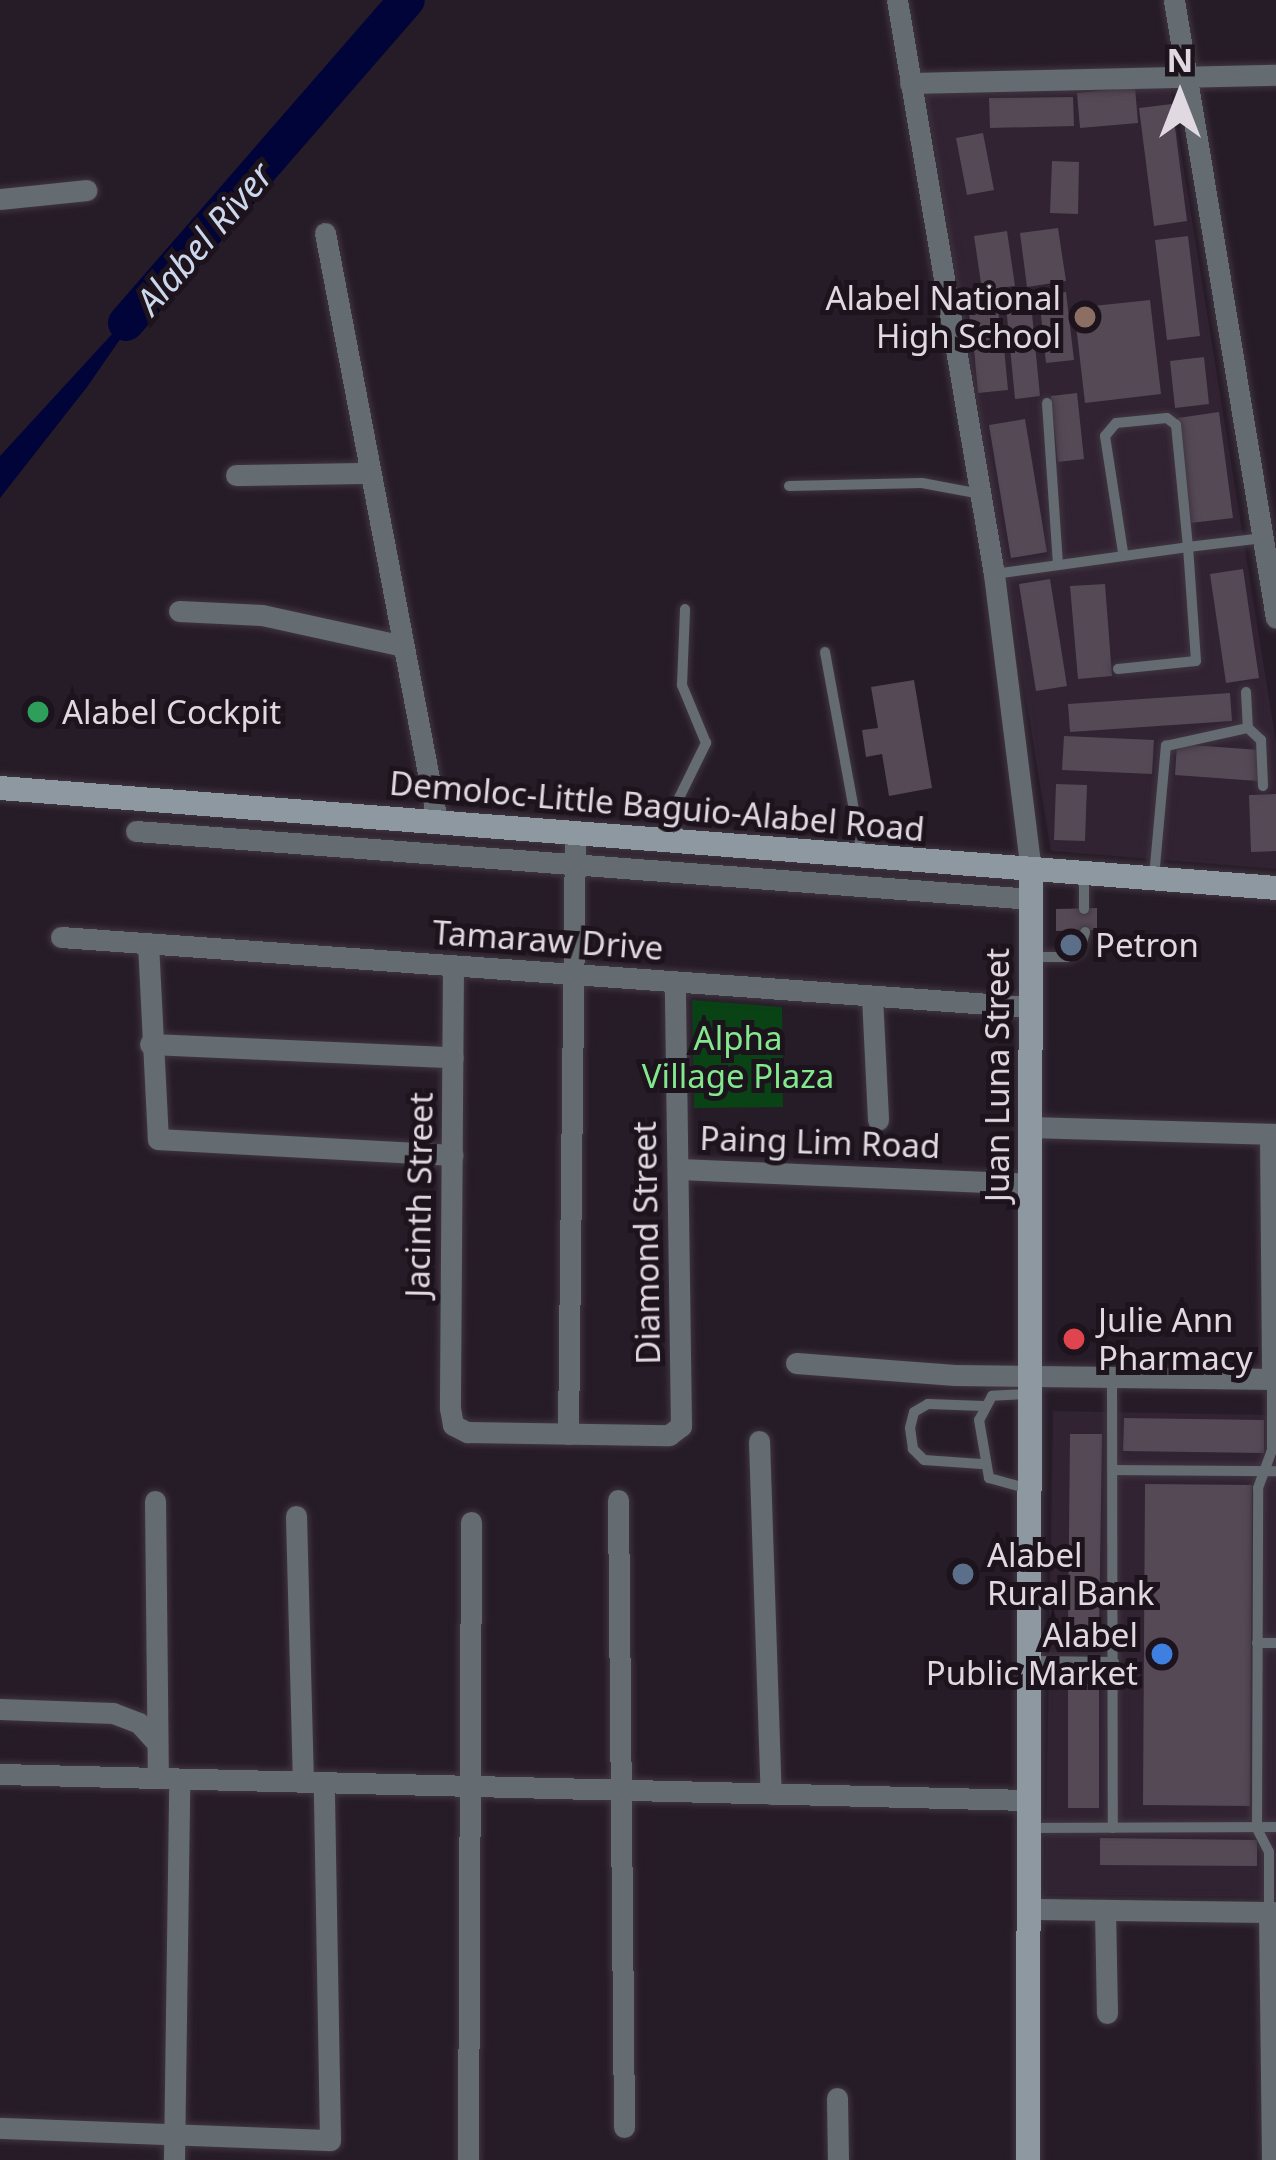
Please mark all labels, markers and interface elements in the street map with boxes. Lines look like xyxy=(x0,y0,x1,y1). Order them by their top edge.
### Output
north arrow xyxy=(1120,36,1240,156)
text: N xyxy=(1167,37,1193,82)
water label: Alabel River xyxy=(127,153,281,323)
place label: Alabel National High School xyxy=(825,278,1061,356)
marker: Alabel National High School xyxy=(1072,304,1098,330)
place label: Alabel Cockpit xyxy=(62,692,281,732)
marker: Alabel Cockpit xyxy=(25,699,51,725)
street label: Demoloc-Little Baguio-Alabel Road xyxy=(388,763,926,849)
street label: Tamaraw Drive xyxy=(431,912,665,968)
place label: Petron xyxy=(1095,925,1199,965)
marker: Petron xyxy=(1058,932,1084,958)
street label: Juan Luna Street xyxy=(977,948,1017,1202)
park label: Alpha Village Plaza xyxy=(642,1018,834,1096)
street label: Jacinth Street xyxy=(397,1092,441,1298)
street label: Paing Lim Road xyxy=(699,1118,941,1166)
street label: Diamond Street xyxy=(624,1121,668,1365)
place label: Julie Ann Pharmacy xyxy=(1098,1300,1253,1378)
marker: Julie Ann Pharmacy xyxy=(1061,1326,1087,1352)
place label: Alabel Rural Bank xyxy=(987,1535,1154,1613)
marker: Alabel Rural Bank xyxy=(950,1561,976,1587)
place label: Alabel Public Market xyxy=(926,1615,1138,1693)
marker: Alabel Public Market xyxy=(1149,1641,1175,1667)

